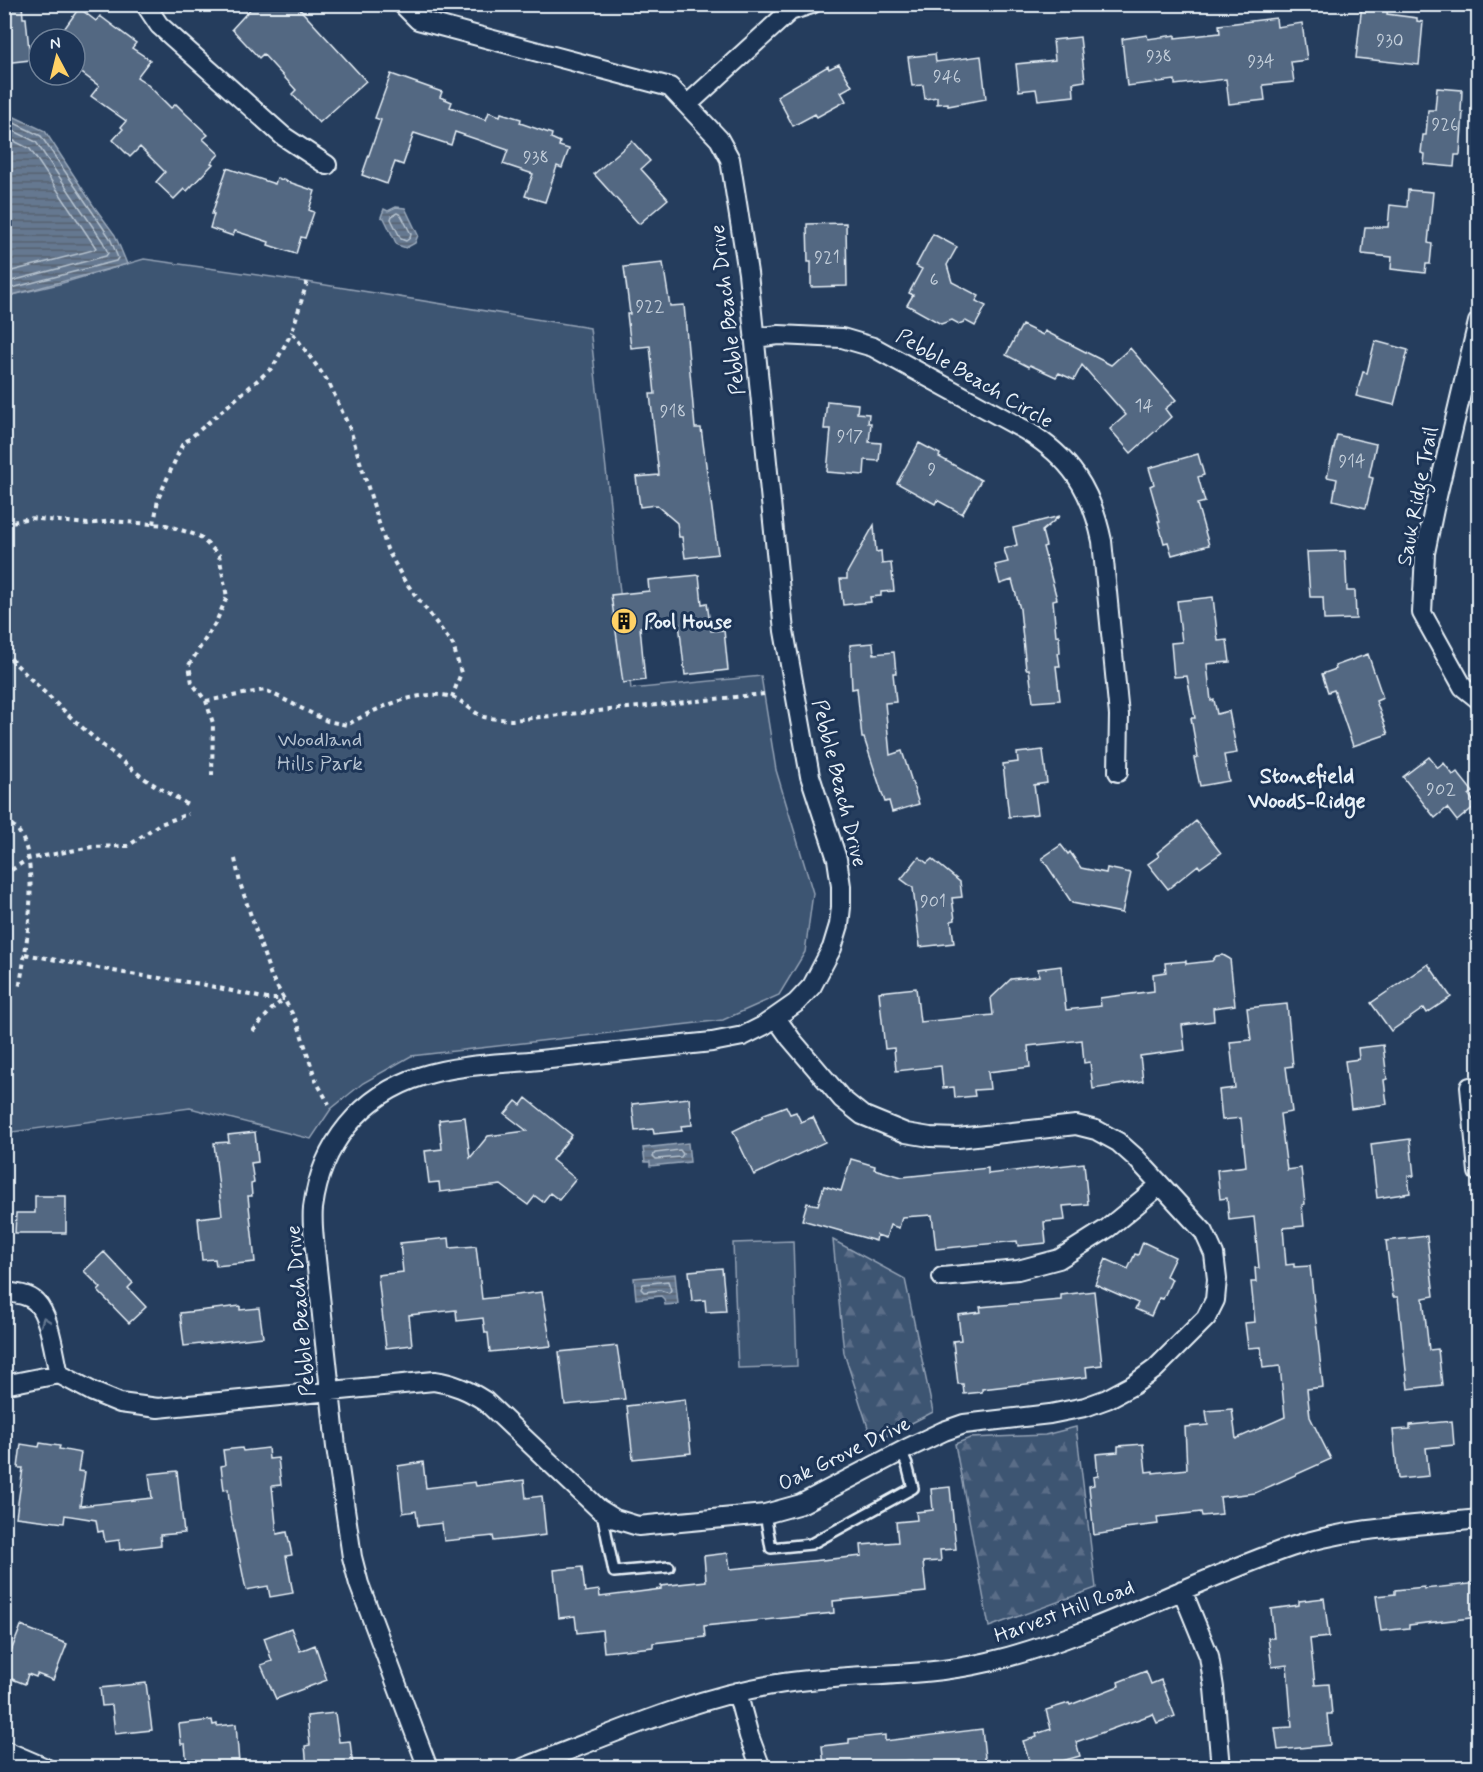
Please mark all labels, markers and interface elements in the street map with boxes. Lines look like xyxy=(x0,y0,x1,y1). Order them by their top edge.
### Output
north arrow xyxy=(27,27,87,87)
house number: 930 xyxy=(1376,29,1404,53)
text: N xyxy=(49,33,62,55)
house number: 938 xyxy=(1146,45,1172,69)
house number: 934 xyxy=(1247,50,1275,74)
house number: 946 xyxy=(933,65,961,89)
house number: 926 xyxy=(1432,113,1458,137)
house number: 938 xyxy=(523,146,549,170)
street label: Pebble Beach Drive xyxy=(704,223,752,397)
house number: 921 xyxy=(814,246,840,270)
house number: 6 xyxy=(929,268,939,292)
house number: 922 xyxy=(635,295,665,319)
street label: Pebble Beach Circle xyxy=(891,322,1058,435)
house number: 14 xyxy=(1135,394,1154,418)
house number: 918 xyxy=(660,400,686,424)
street label: Sauk Ridge Trail xyxy=(1391,424,1447,569)
house number: 917 xyxy=(837,425,863,449)
house number: 914 xyxy=(1338,450,1366,474)
house number: 9 xyxy=(928,458,937,482)
building icon: Pool House xyxy=(609,606,639,636)
place label: Pool House xyxy=(644,608,732,636)
street label: Pebble Beach Drive xyxy=(805,697,873,870)
park label: Woodland Hills Park xyxy=(277,726,363,778)
district label: Stonefield Woods-Ridge xyxy=(1247,763,1366,819)
house number: 902 xyxy=(1426,778,1456,802)
house number: 901 xyxy=(920,890,946,914)
street label: Pebble Beach Drive xyxy=(280,1224,322,1398)
one-way arrow xyxy=(40,1316,52,1327)
street label: Oak Grove Drive xyxy=(773,1410,916,1498)
street label: Harvest Hill Road xyxy=(990,1574,1138,1650)

